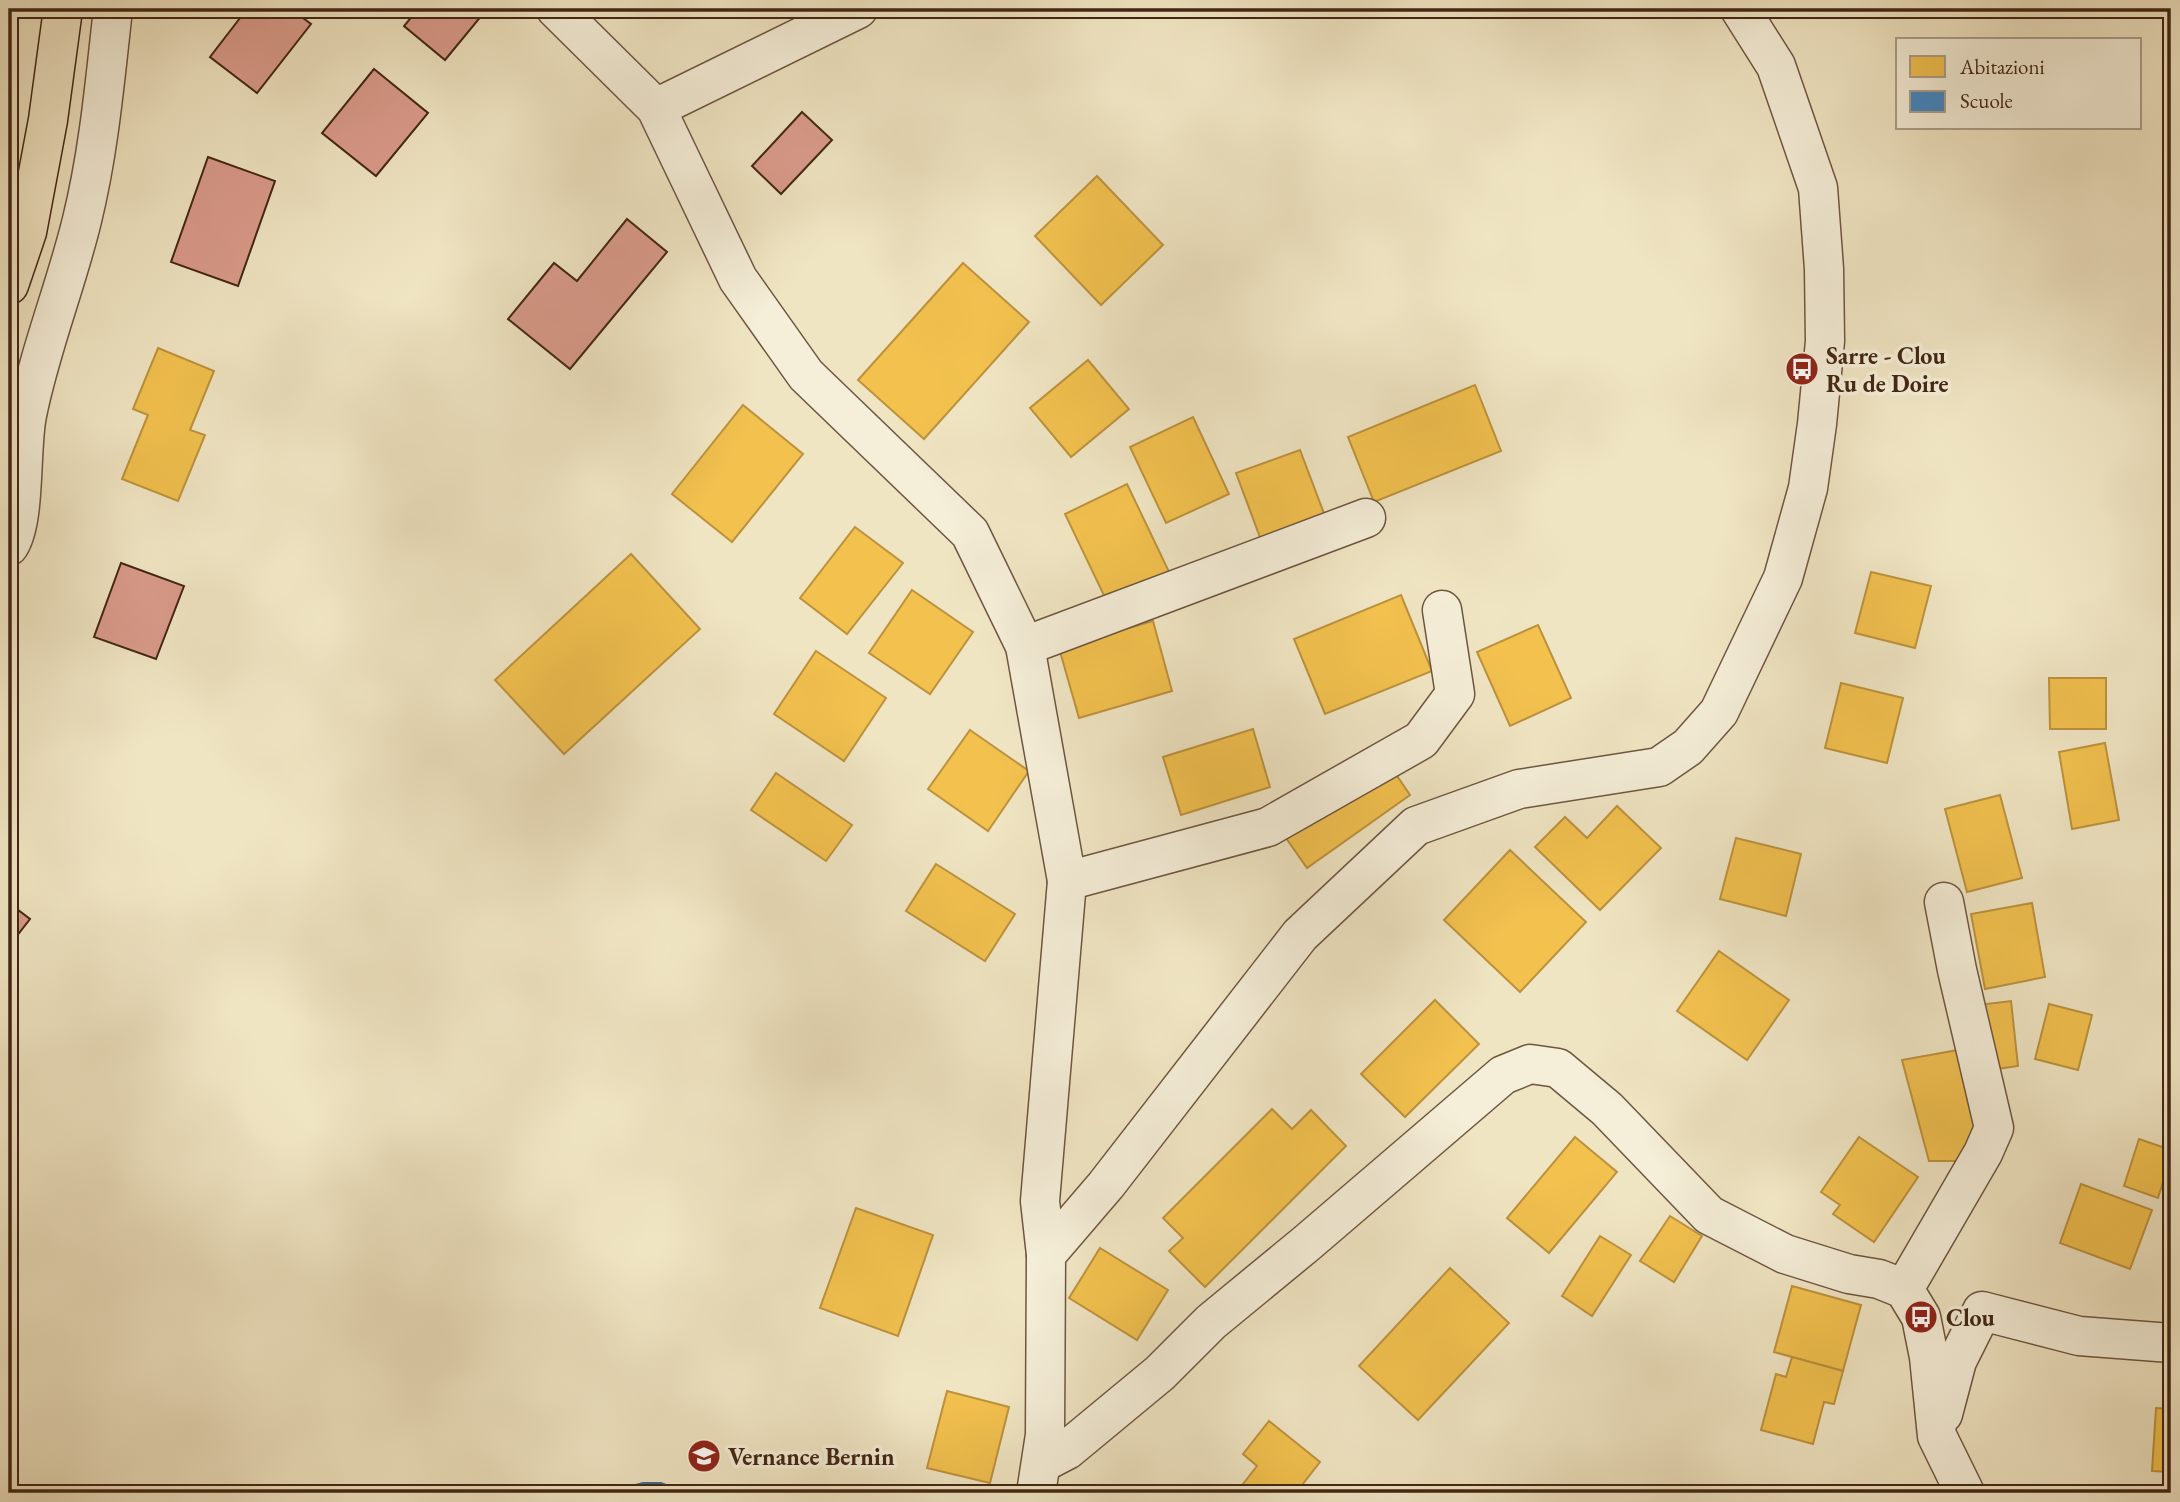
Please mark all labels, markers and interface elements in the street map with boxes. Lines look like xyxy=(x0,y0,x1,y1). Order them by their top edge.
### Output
legend xyxy=(1896,38,2142,130)
text: Abitazioni xyxy=(1959,53,2045,80)
text: Scuole xyxy=(1960,87,2013,114)
place label: Sarre - Clou Ru de Doire xyxy=(1826,340,1949,399)
bus stop icon: Sarre - Clou Ru de Doire xyxy=(1783,350,1821,388)
bus stop icon: Clou xyxy=(1902,1298,1940,1336)
place label: Clou xyxy=(1946,1302,1996,1333)
school or university icon: Vernance Bernin xyxy=(685,1437,723,1475)
place label: Vernance Bernin xyxy=(728,1441,895,1472)

